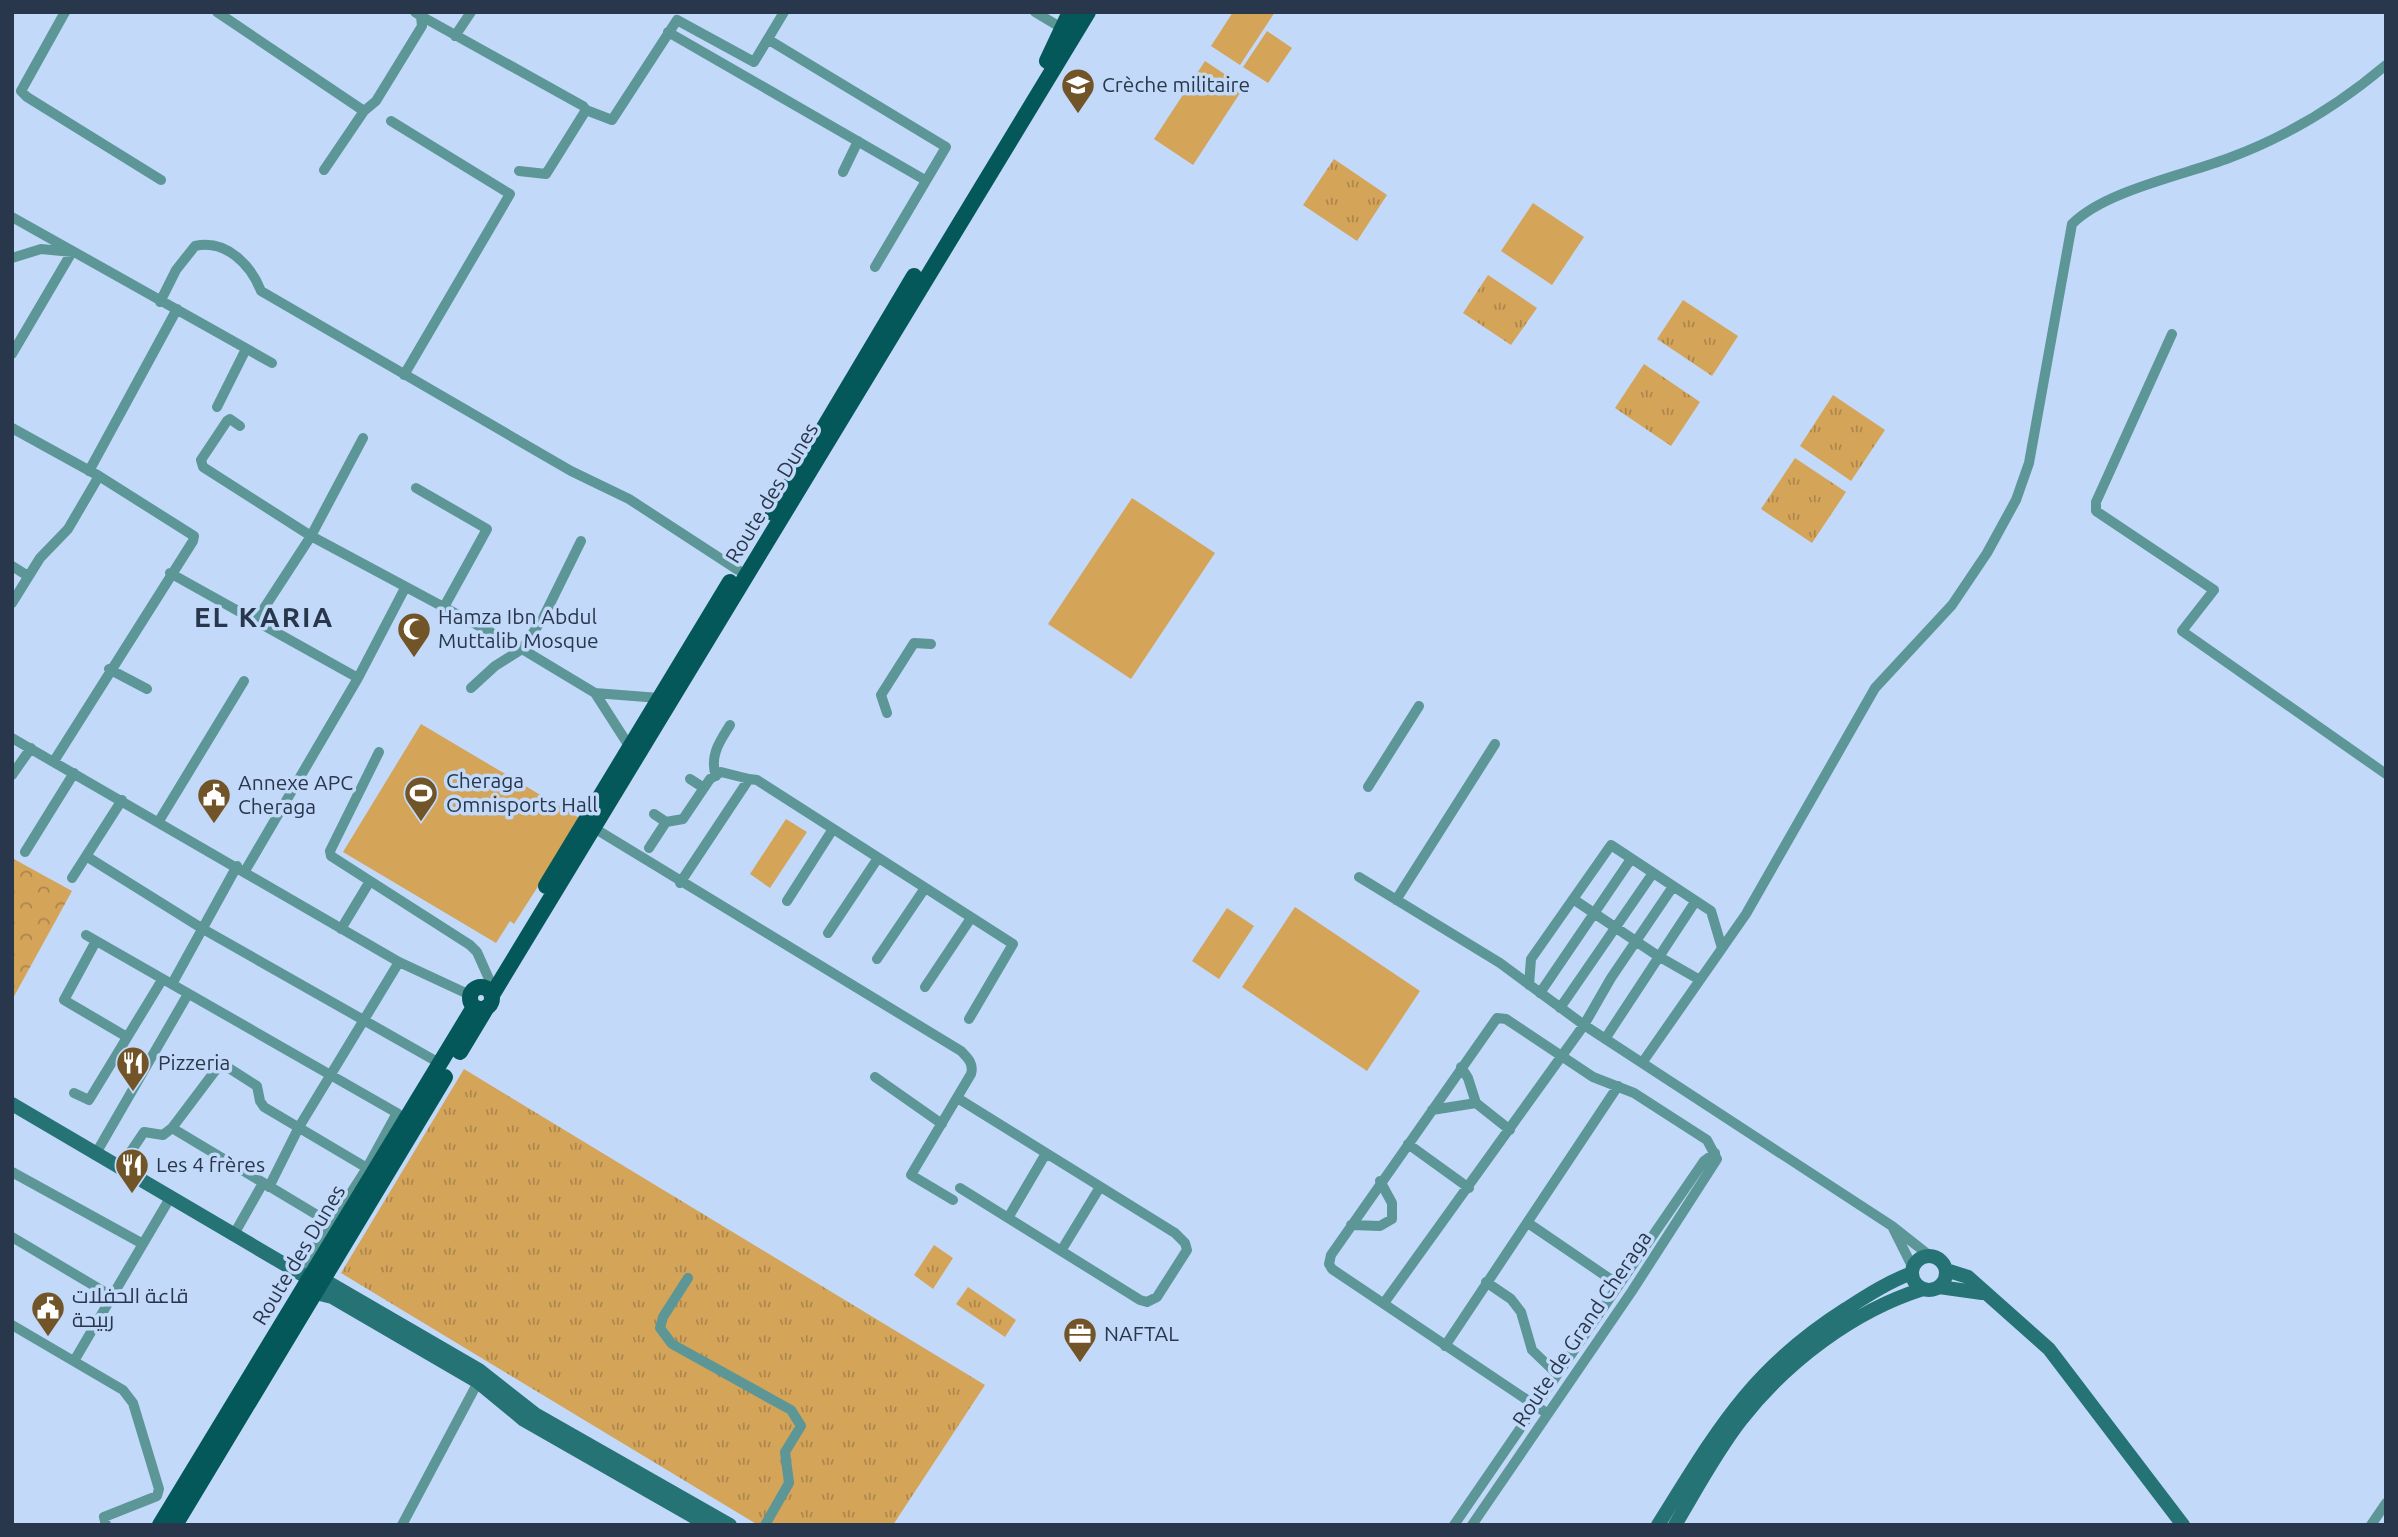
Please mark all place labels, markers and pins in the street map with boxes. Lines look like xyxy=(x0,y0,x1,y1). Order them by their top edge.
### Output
school or university icon: Crèche militaire xyxy=(1059,66,1097,115)
place label: Crèche militaire xyxy=(1102,72,1250,96)
place label: Hamza Ibn Abdul Muttalib Mosque xyxy=(438,604,599,652)
mosque icon: Hamza Ibn Abdul Muttalib Mosque xyxy=(395,610,433,659)
place label: Cheraga Omnisports Hall xyxy=(446,768,598,816)
place label: Annexe APC Cheraga xyxy=(238,770,353,818)
sports icon: Cheraga Omnisports Hall xyxy=(402,774,440,823)
public building icon: Annexe APC Cheraga xyxy=(195,776,233,825)
restaurant icon: Pizzeria xyxy=(114,1044,152,1093)
place label: Pizzeria xyxy=(158,1050,230,1074)
restaurant icon: Les 4 frères xyxy=(113,1146,151,1195)
place label: Les 4 frères xyxy=(156,1152,265,1176)
place label: قاعة الحفلات ربيحة xyxy=(72,1283,189,1332)
public building icon: قاعة الحفلات ربيحة xyxy=(29,1289,67,1338)
office icon: NAFTAL xyxy=(1061,1315,1099,1364)
place label: NAFTAL xyxy=(1104,1321,1179,1345)

